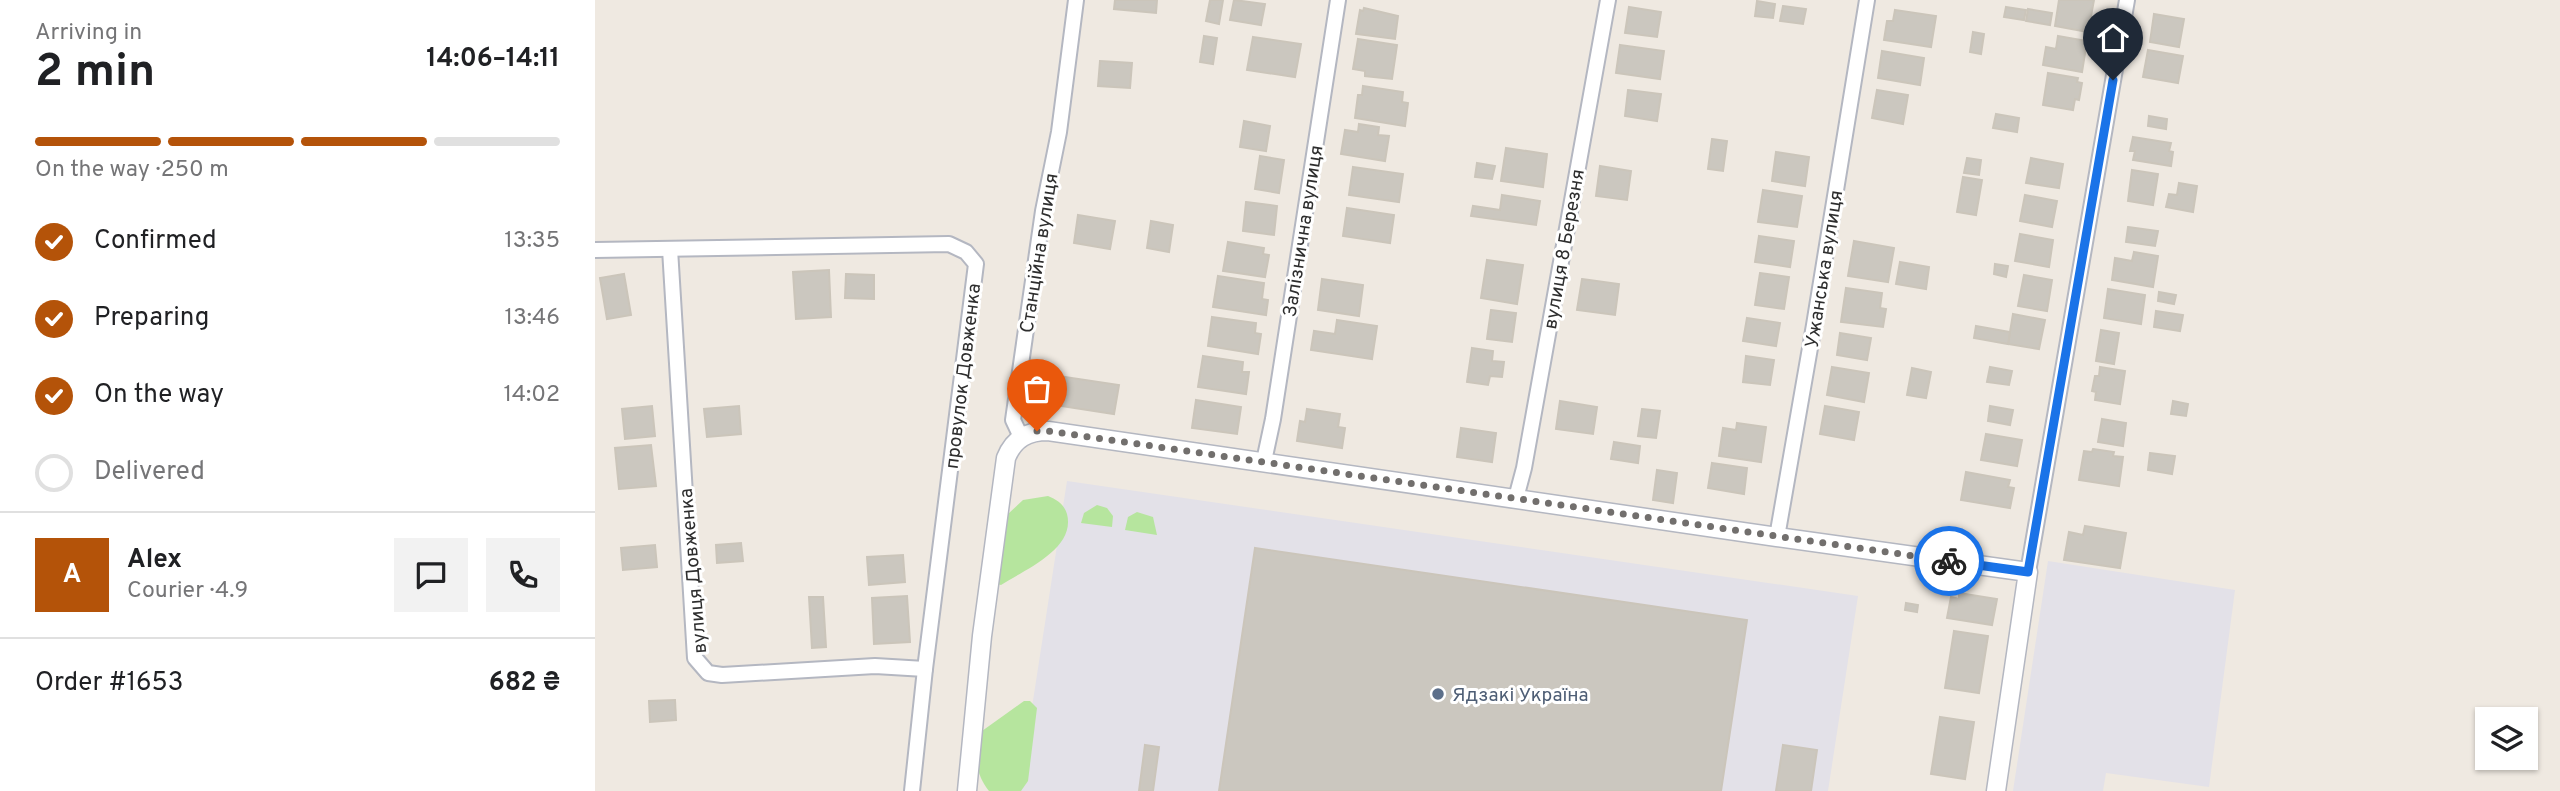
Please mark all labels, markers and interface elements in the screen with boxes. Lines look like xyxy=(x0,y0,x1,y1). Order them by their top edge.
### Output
pin xyxy=(2083,8,2143,80)
text: Arriving in xyxy=(35,19,142,48)
icon: home xyxy=(2094,19,2132,57)
text: 14:06–14:11 xyxy=(426,43,560,76)
text: 2 min xyxy=(35,44,155,103)
street label: Залізнична вулиця xyxy=(1279,144,1329,319)
text: On the way · 250 m xyxy=(35,156,229,185)
street label: вулиця 8 Березня xyxy=(1539,167,1591,331)
street label: Станційна вулиця xyxy=(1015,172,1064,335)
street label: Ужанська вулиця xyxy=(1801,189,1849,350)
icon: check xyxy=(35,223,73,261)
text: Confirmed xyxy=(94,225,217,258)
text: 13:35 xyxy=(504,227,560,256)
street label: провулок Довженка xyxy=(941,282,987,470)
icon: check xyxy=(35,300,73,338)
text: Preparing xyxy=(94,302,209,335)
text: 13:46 xyxy=(504,304,560,333)
pin xyxy=(1007,359,1067,431)
icon: bag xyxy=(1018,370,1056,408)
icon: check xyxy=(35,377,73,415)
text: On the way xyxy=(94,379,224,412)
text: 14:02 xyxy=(504,381,560,410)
text: Delivered xyxy=(94,456,205,489)
street label: вулиця Довженка xyxy=(675,487,713,655)
courier xyxy=(1914,526,1984,596)
button: chat xyxy=(394,538,468,612)
button: phone xyxy=(486,538,560,612)
icon: bike xyxy=(1930,542,1968,580)
text: Alex xyxy=(127,544,182,577)
text: A xyxy=(63,559,81,592)
text: Courier · 4.9 xyxy=(127,577,248,606)
text: Order #1653 xyxy=(35,667,183,700)
text: 682 ₴ xyxy=(489,667,560,700)
place label: Ядзакі Україна xyxy=(1452,684,1589,708)
marker: Ядзакі Україна xyxy=(1430,686,1446,702)
map controls xyxy=(2475,707,2538,770)
button: layers xyxy=(2475,707,2538,770)

